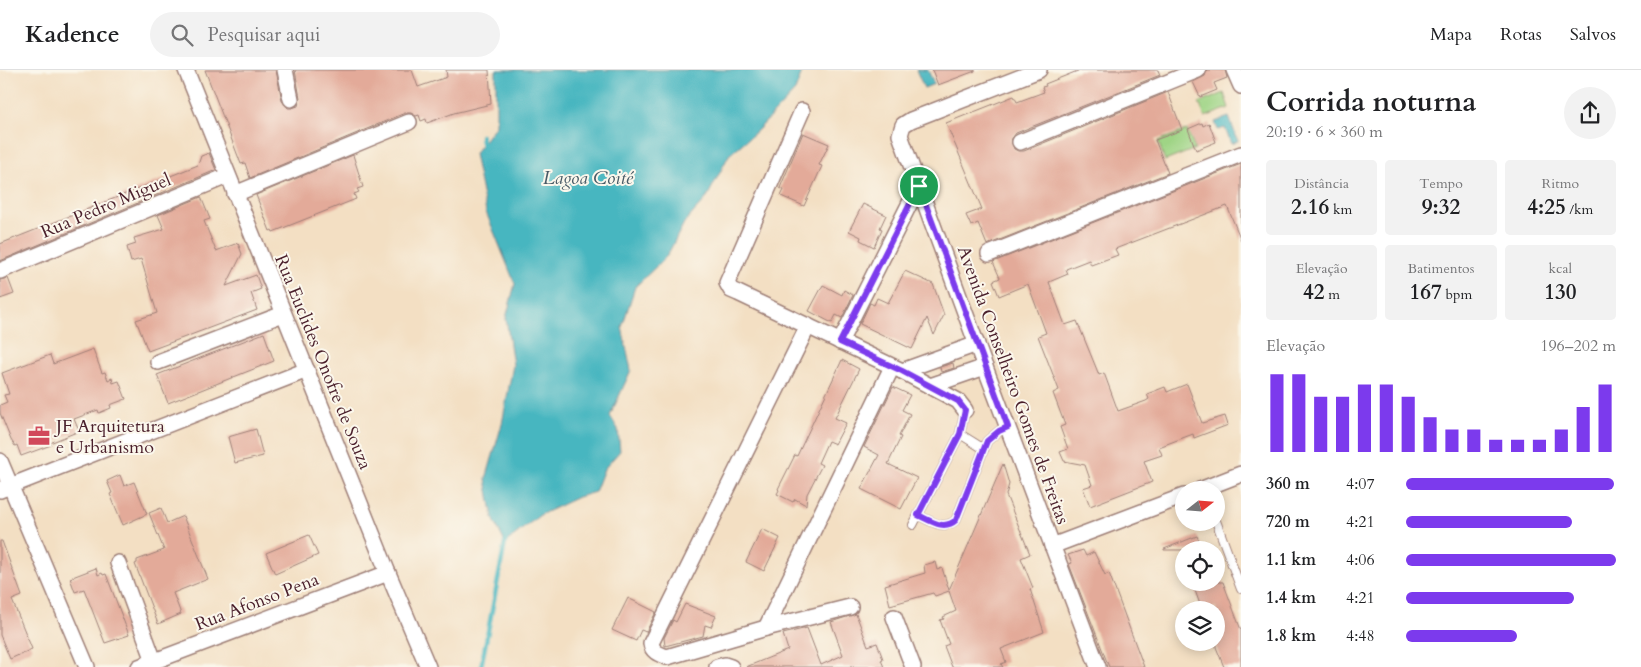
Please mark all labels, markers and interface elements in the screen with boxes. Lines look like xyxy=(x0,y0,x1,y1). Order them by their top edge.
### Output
search box xyxy=(150,12,500,57)
text: Kadence xyxy=(25,18,120,51)
icon: search xyxy=(168,21,196,49)
text: Pesquisar aqui xyxy=(208,22,320,48)
text: Mapa xyxy=(1430,22,1472,47)
text: Rotas xyxy=(1500,22,1542,47)
text: Salvos xyxy=(1570,22,1616,47)
text: Corrida noturna xyxy=(1266,83,1476,121)
button: share xyxy=(1564,87,1616,139)
text: 20:19 · 6 × 360 m xyxy=(1266,121,1383,143)
water label: Lagoa Coité xyxy=(543,165,635,191)
pin xyxy=(898,165,940,207)
street label: Rua Pedro Miguel xyxy=(37,167,175,245)
icon: arrive xyxy=(905,172,933,200)
text: Distância xyxy=(1294,174,1349,193)
text: Tempo xyxy=(1419,174,1463,193)
text: Ritmo xyxy=(1542,174,1579,193)
text: 2.16 xyxy=(1291,193,1329,222)
text: 9:32 xyxy=(1422,193,1460,222)
text: 4:25 xyxy=(1527,193,1566,222)
text: km xyxy=(1329,200,1352,219)
text: /km xyxy=(1566,200,1593,219)
street label: Avenida Conselheiro Gomes de Freitas xyxy=(951,242,1075,528)
street label: Rua Euclides Onofre de Souza xyxy=(268,251,378,474)
text: Elevação xyxy=(1296,259,1348,278)
text: Batimentos xyxy=(1408,259,1474,278)
text: kcal xyxy=(1549,259,1572,278)
text: 42 xyxy=(1303,278,1325,307)
text: 167 xyxy=(1410,278,1442,307)
text: 130 xyxy=(1544,278,1576,307)
text: m xyxy=(1325,285,1340,304)
text: bpm xyxy=(1442,285,1472,304)
text: Elevação xyxy=(1266,335,1325,357)
text: 196–202 m xyxy=(1540,335,1616,357)
place label: JF Arquitetura e Urbanismo xyxy=(53,414,165,460)
office icon: JF Arquitetura e Urbanismo xyxy=(26,423,52,449)
text: 360 m xyxy=(1266,473,1310,495)
text: 4:07 xyxy=(1346,473,1375,495)
north arrow xyxy=(1175,481,1225,531)
map controls xyxy=(1175,481,1225,651)
text: 720 m xyxy=(1266,511,1310,533)
text: 4:21 xyxy=(1346,511,1375,533)
button: locate xyxy=(1175,541,1225,591)
text: 1.1 km xyxy=(1266,549,1316,571)
text: 4:06 xyxy=(1346,549,1375,571)
street label: Rua Afonso Pena xyxy=(192,567,323,637)
text: 1.4 km xyxy=(1266,587,1316,609)
text: 4:21 xyxy=(1346,587,1375,609)
button: layers xyxy=(1175,601,1225,651)
text: 1.8 km xyxy=(1266,625,1316,647)
text: 4:48 xyxy=(1346,625,1375,647)

